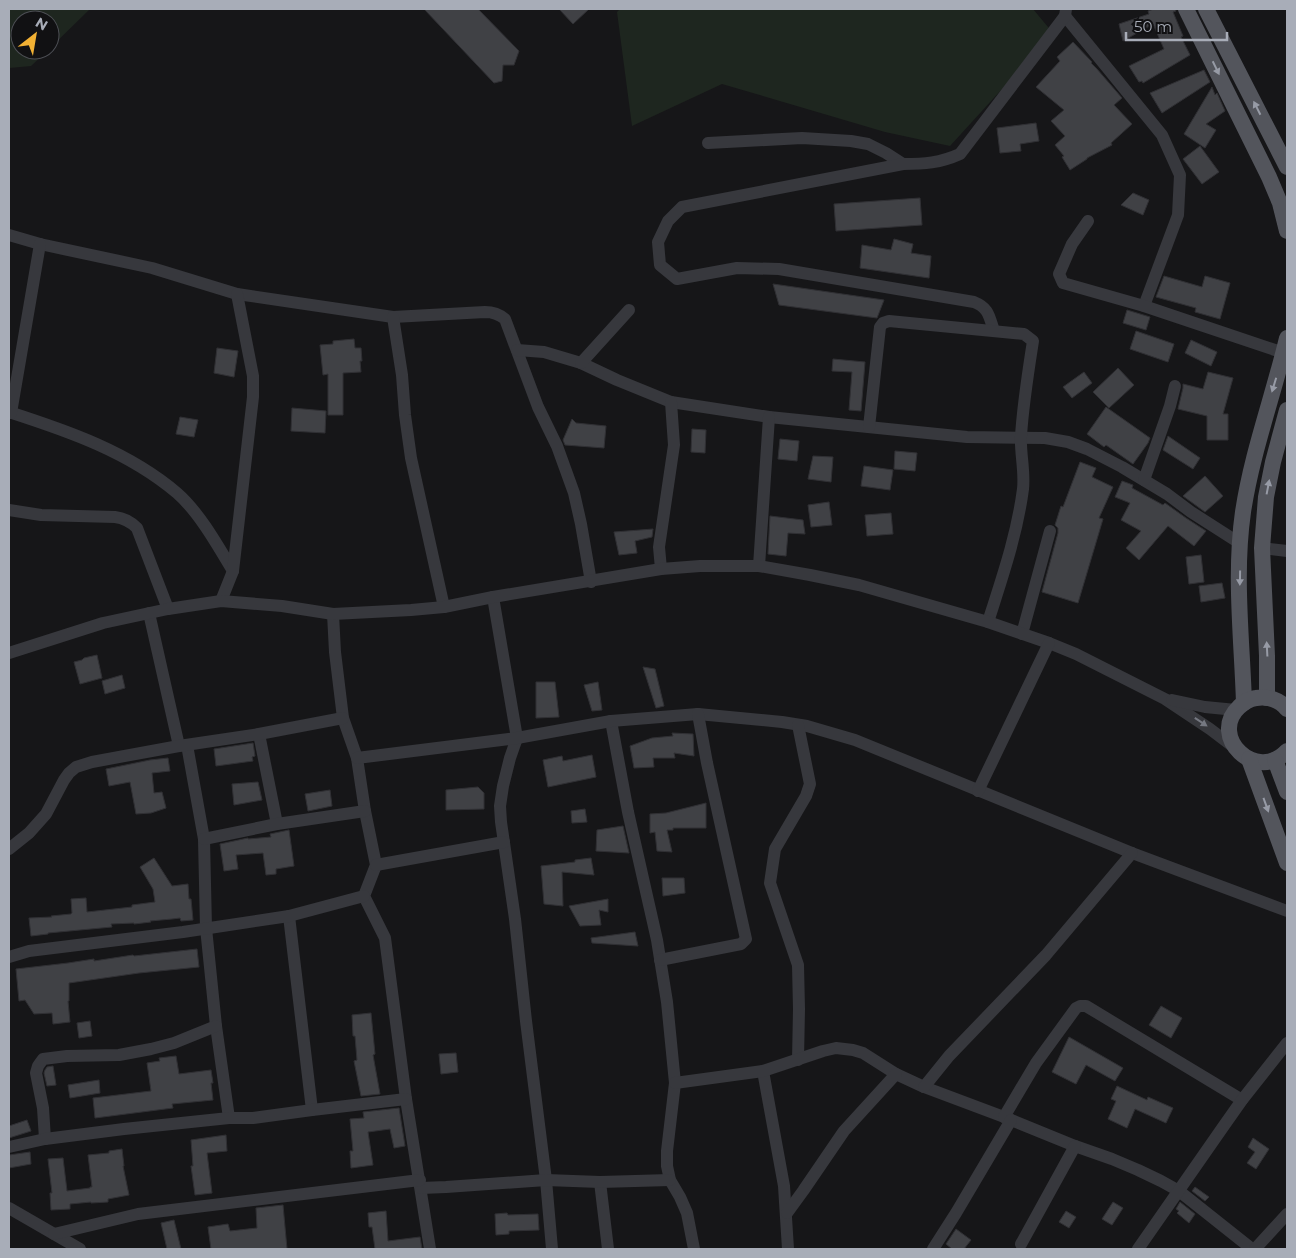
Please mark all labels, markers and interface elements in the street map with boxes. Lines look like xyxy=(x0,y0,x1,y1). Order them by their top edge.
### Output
north arrow xyxy=(10,10,60,60)
scale bar xyxy=(1126,10,1227,42)
text: N xyxy=(32,13,51,34)
text: 50 m xyxy=(1134,17,1172,36)
one-way arrow xyxy=(1212,61,1220,75)
one-way arrow xyxy=(1253,101,1261,115)
one-way arrow xyxy=(1269,378,1277,393)
one-way arrow xyxy=(1264,479,1272,495)
one-way arrow xyxy=(1236,571,1244,587)
one-way arrow xyxy=(1262,641,1270,657)
one-way arrow xyxy=(1194,717,1208,727)
one-way arrow xyxy=(1262,798,1270,813)

